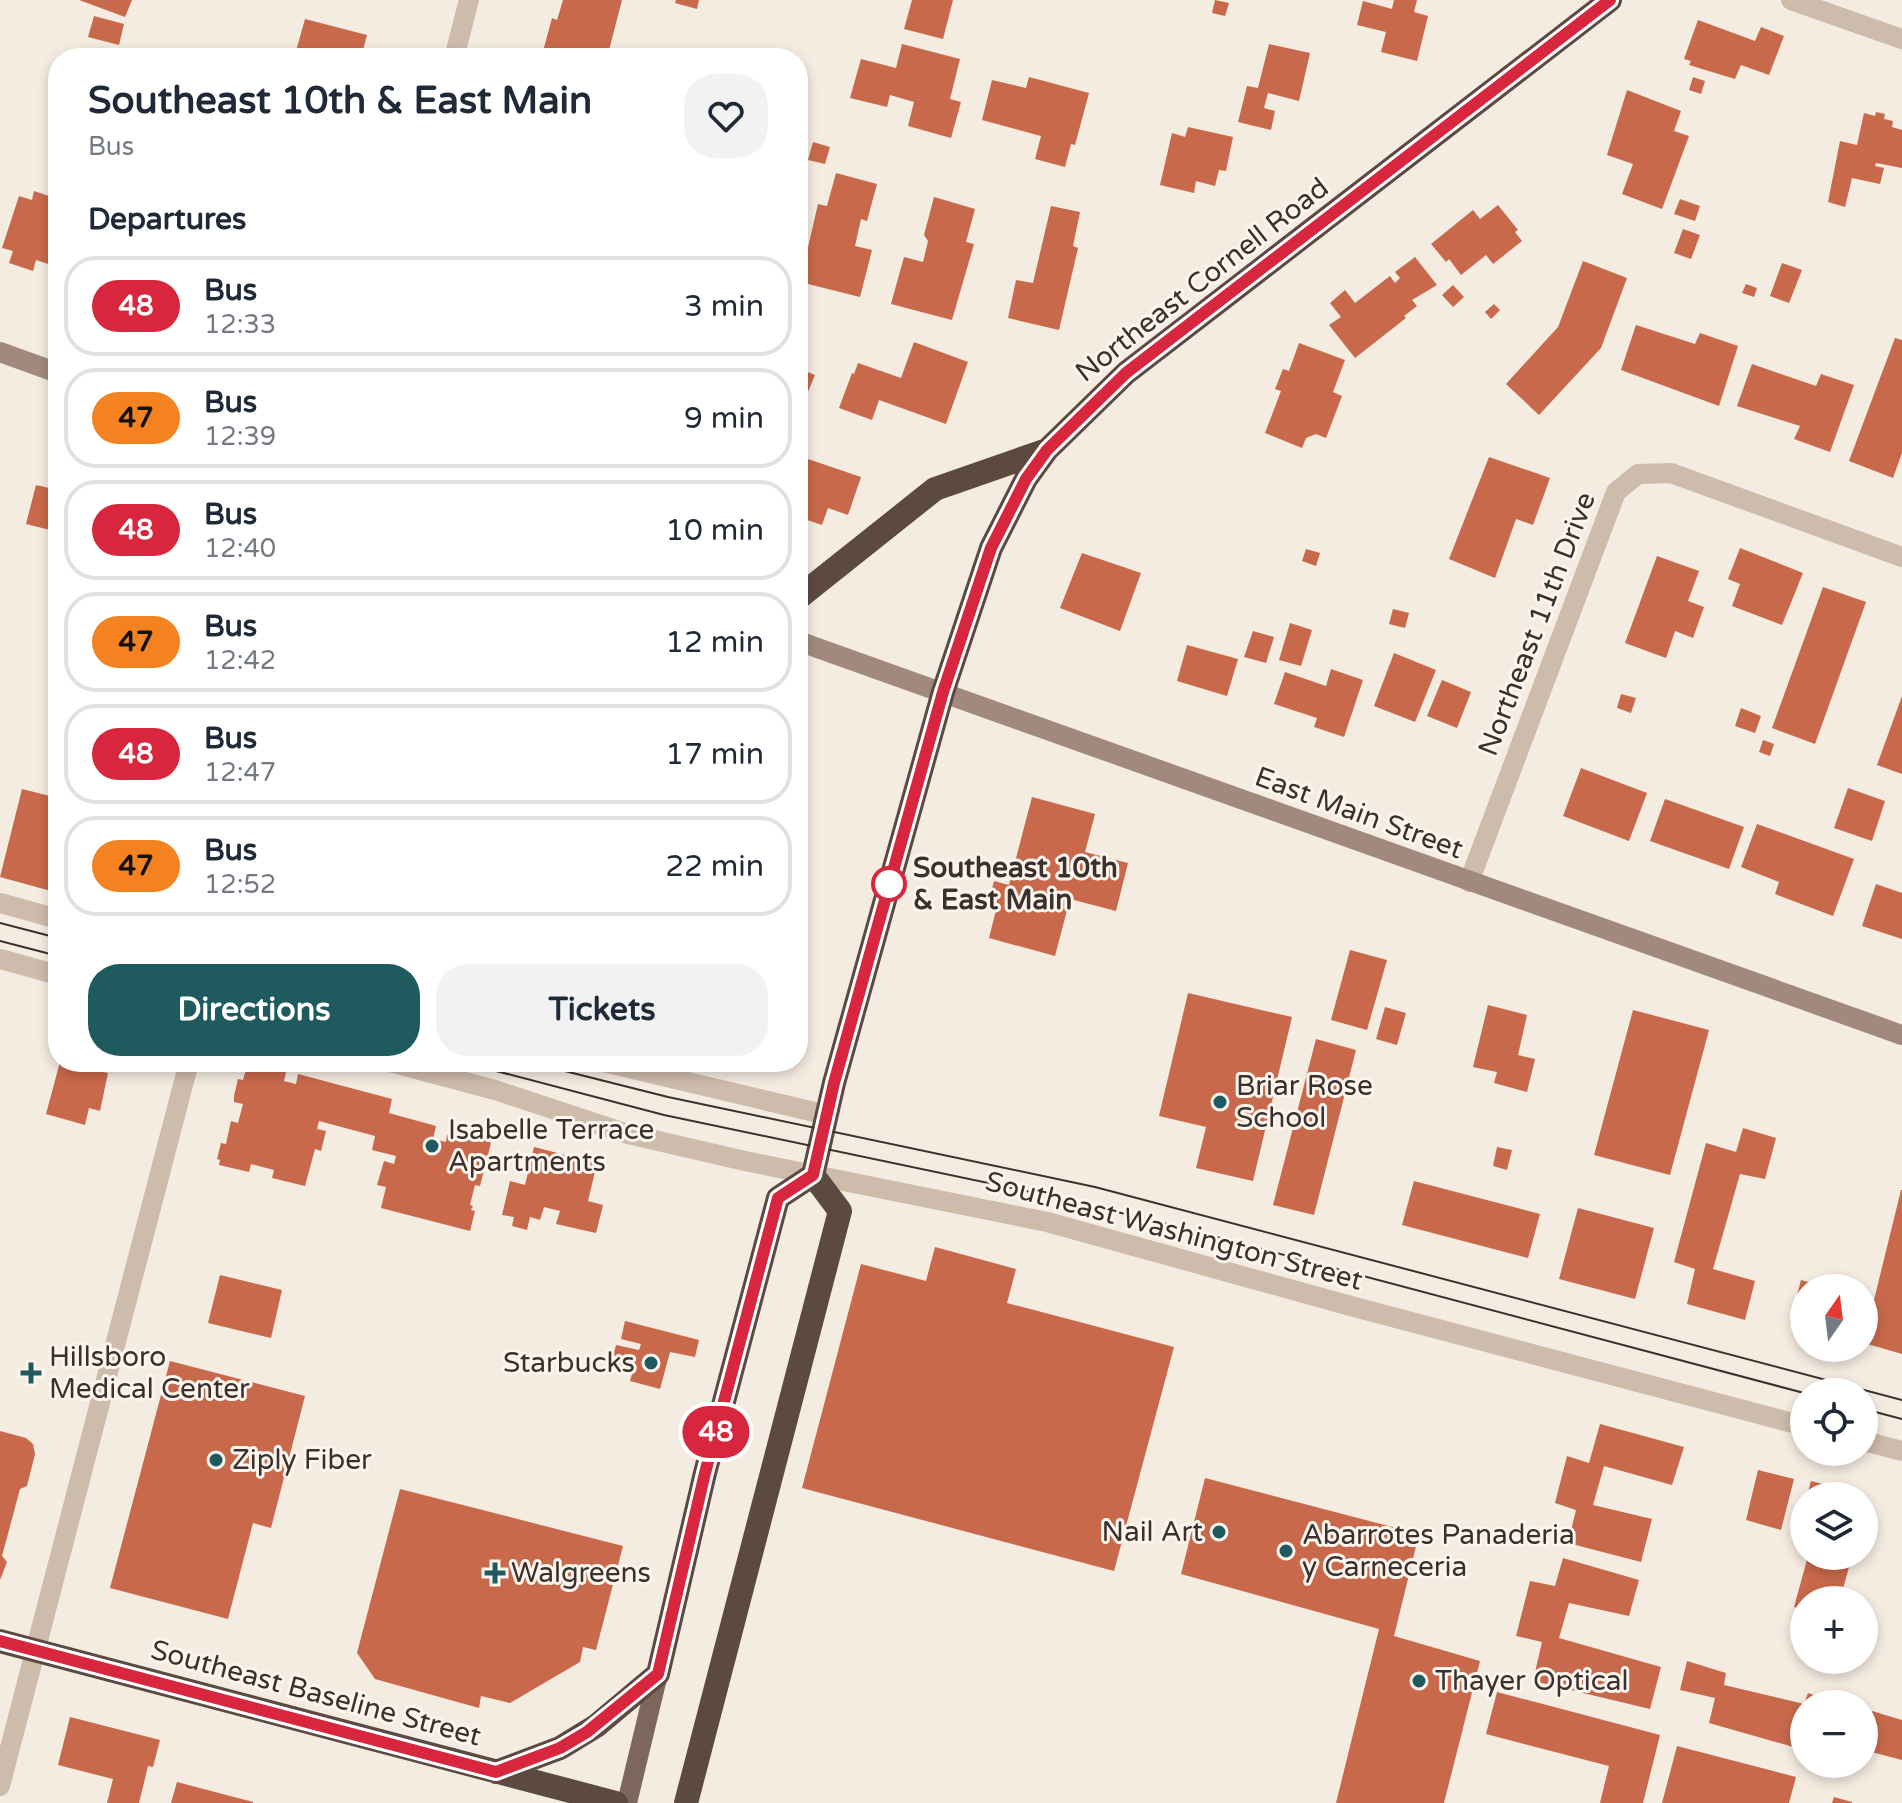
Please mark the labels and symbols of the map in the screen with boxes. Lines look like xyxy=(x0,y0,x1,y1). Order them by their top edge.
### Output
street label: Northeast Cornell Road xyxy=(1069,171,1335,389)
street label: Northeast 11th Drive xyxy=(1471,487,1603,761)
street label: East Main Street xyxy=(1250,760,1468,866)
place label: Southeast 10th & East Main xyxy=(913,851,1118,917)
marker: Southeast 10th & East Main xyxy=(872,867,906,901)
place label: Briar Rose School xyxy=(1236,1069,1373,1135)
marker: Briar Rose School xyxy=(1211,1093,1229,1111)
place label: Isabelle Terrace Apartments xyxy=(448,1113,654,1179)
marker: Isabelle Terrace Apartments xyxy=(423,1137,441,1155)
street label: Southeast Washington Street xyxy=(982,1164,1367,1298)
north arrow xyxy=(1790,1274,1878,1362)
place label: Hillsboro Medical Center xyxy=(49,1340,250,1406)
place label: Starbucks xyxy=(503,1346,635,1380)
marker: Starbucks xyxy=(642,1354,660,1372)
marker: Hillsboro Medical Center xyxy=(20,1362,42,1384)
line badge: 48 xyxy=(680,1406,752,1458)
place label: Ziply Fiber xyxy=(232,1443,372,1477)
marker: Ziply Fiber xyxy=(207,1451,225,1469)
place label: Nail Art xyxy=(1101,1515,1203,1549)
place label: Abarrotes Panaderia y Carneceria xyxy=(1302,1518,1575,1584)
marker: Nail Art xyxy=(1210,1523,1228,1541)
marker: Abarrotes Panaderia y Carneceria xyxy=(1277,1542,1295,1560)
place label: Walgreens xyxy=(511,1556,651,1590)
marker: Walgreens xyxy=(486,1564,504,1582)
street label: Southeast Baseline Street xyxy=(147,1633,485,1754)
place label: Thayer Optical xyxy=(1435,1664,1628,1698)
marker: Thayer Optical xyxy=(1410,1672,1428,1690)

